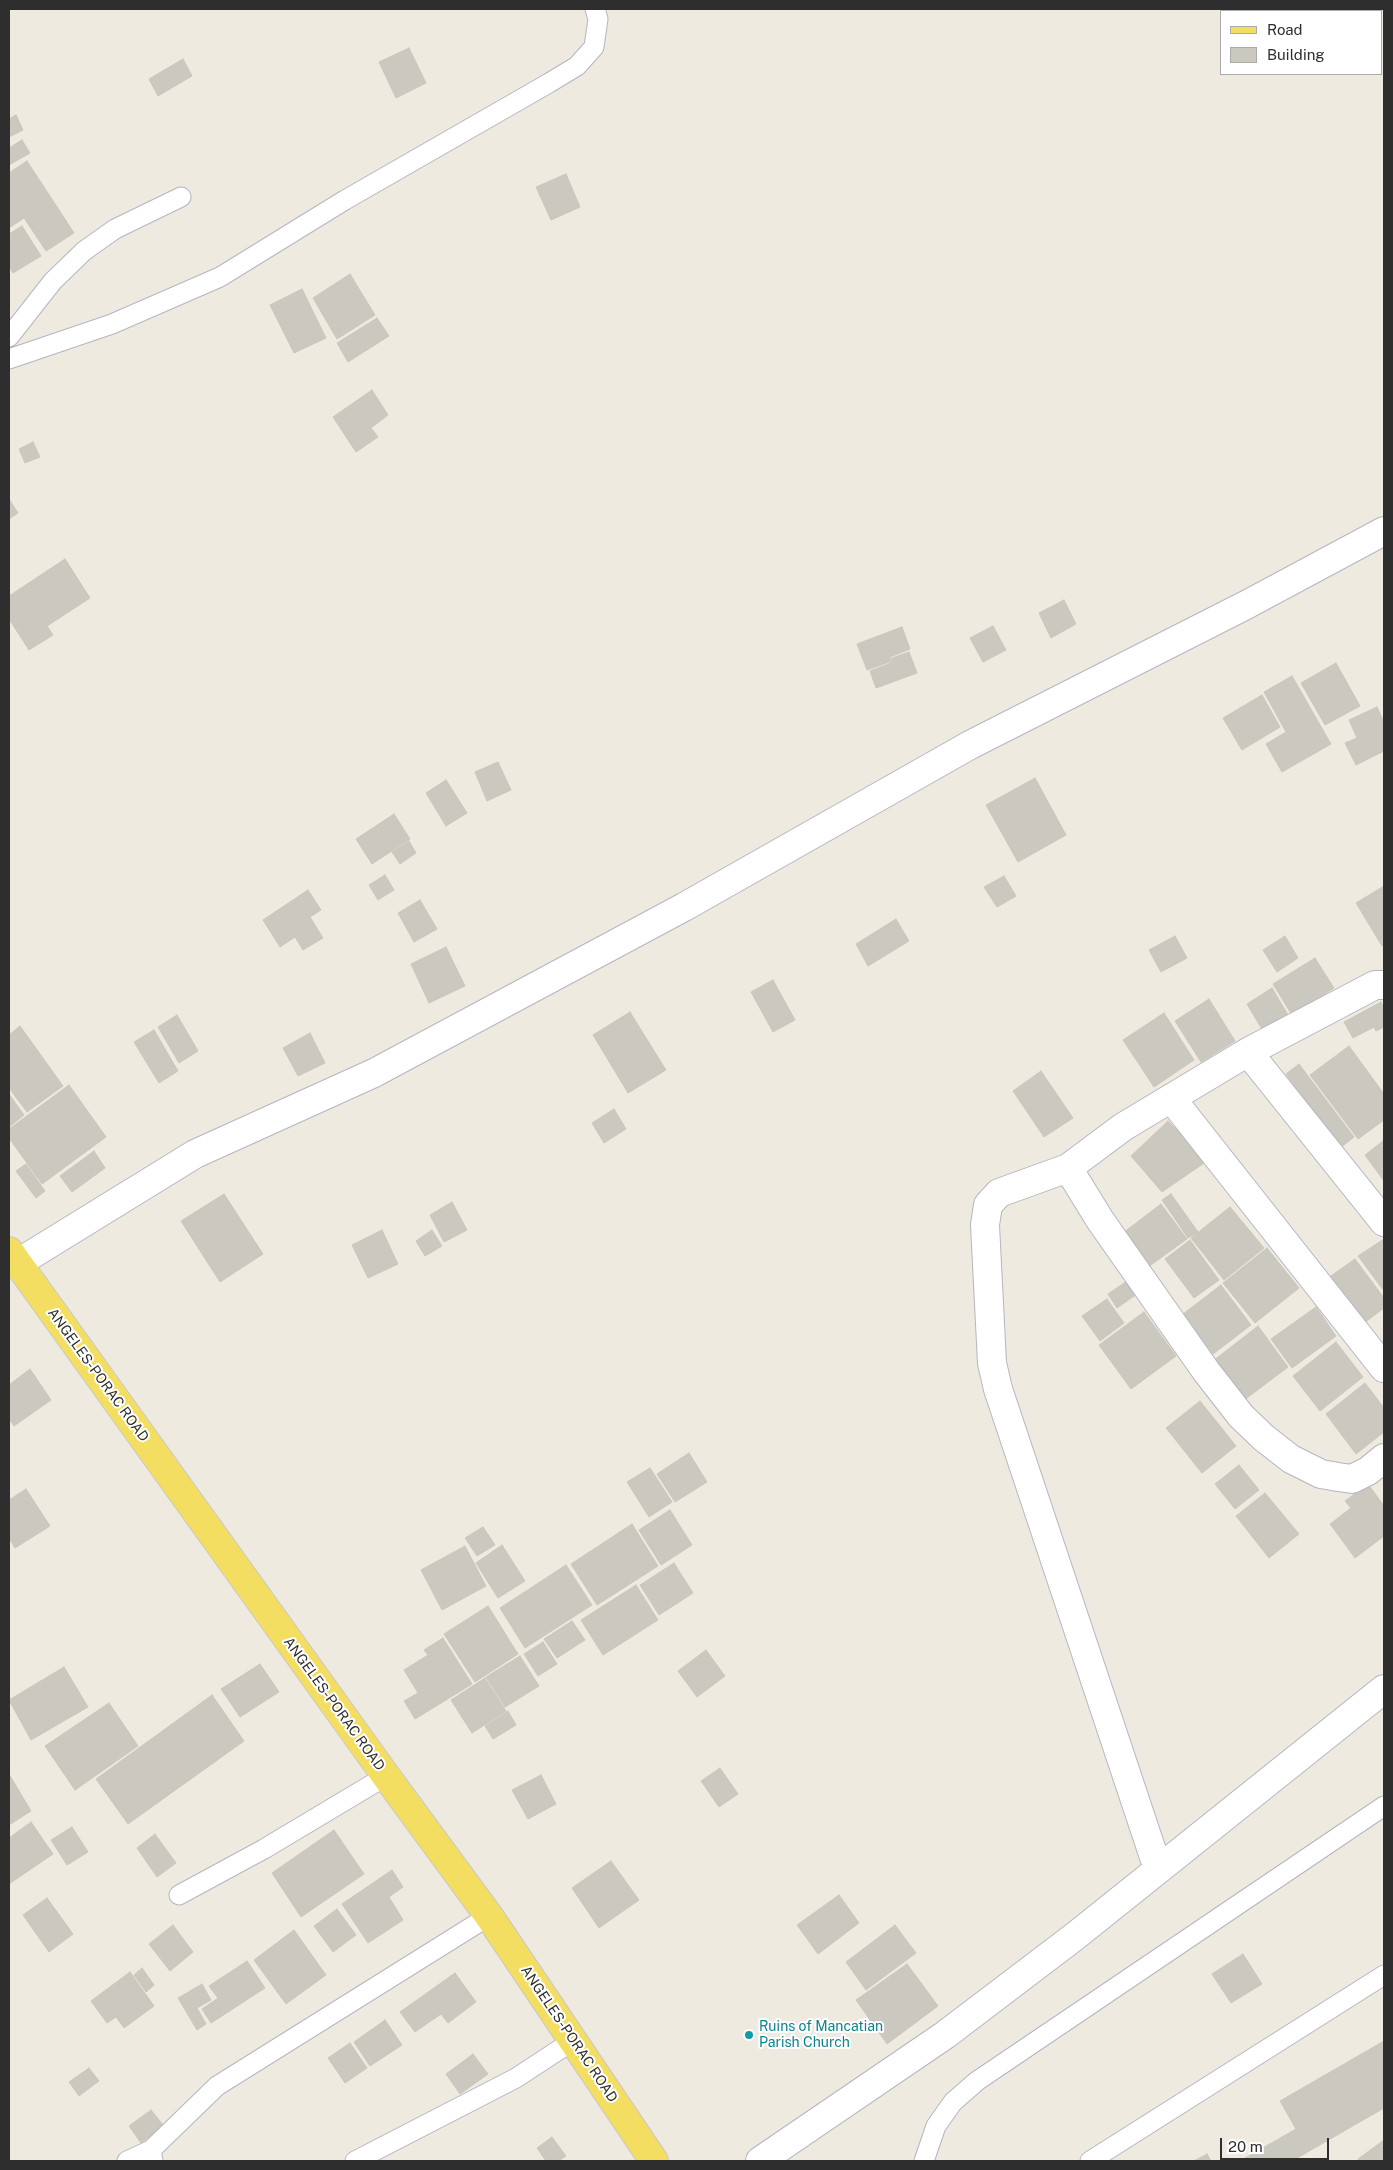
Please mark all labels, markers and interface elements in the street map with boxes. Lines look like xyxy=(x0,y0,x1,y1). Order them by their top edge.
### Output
legend xyxy=(1220,10,1383,75)
text: Road xyxy=(1267,21,1303,38)
text: Building xyxy=(1267,46,1325,63)
street label: ANGELES-PORAC ROAD xyxy=(44,1305,152,1445)
street label: ANGELES-PORAC ROAD xyxy=(280,1634,388,1774)
street label: ANGELES-PORAC ROAD xyxy=(517,1963,621,2105)
place label: Ruins of Mancatian Parish Church xyxy=(759,2019,883,2052)
marker: Ruins of Mancatian Parish Church xyxy=(743,2029,755,2041)
scale bar xyxy=(1223,2128,1332,2160)
text: 20 m xyxy=(1228,2138,1263,2155)

